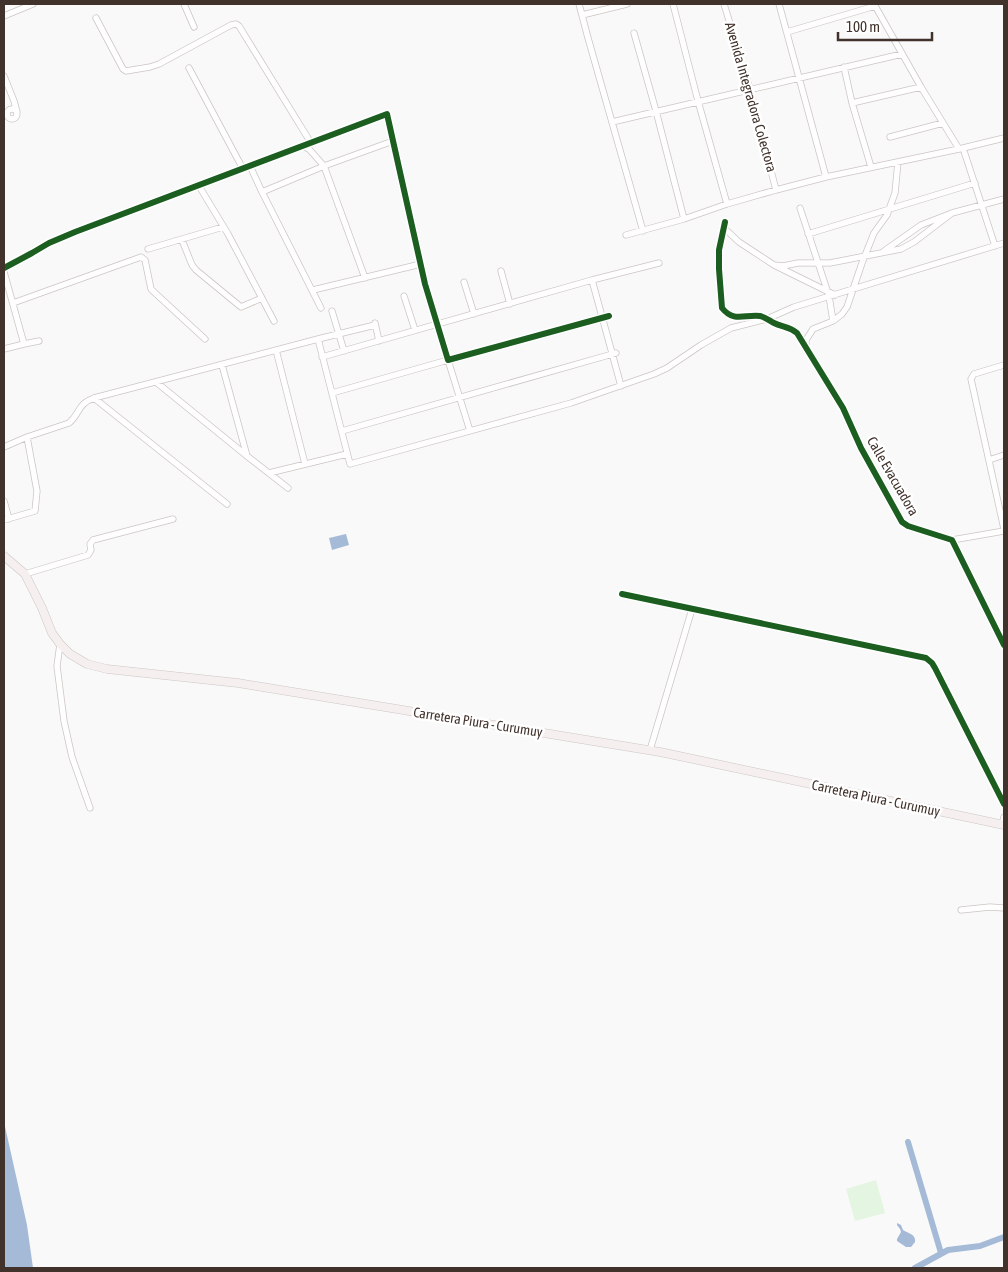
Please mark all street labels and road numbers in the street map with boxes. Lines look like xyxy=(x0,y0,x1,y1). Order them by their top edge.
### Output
street label: Avenida Integradora Colectora xyxy=(722,20,780,174)
street label: Calle Evacuadora xyxy=(864,434,922,518)
street label: Carretera Piura - Curumuy xyxy=(412,704,544,740)
street label: Carretera Piura - Curumuy xyxy=(810,777,942,819)

